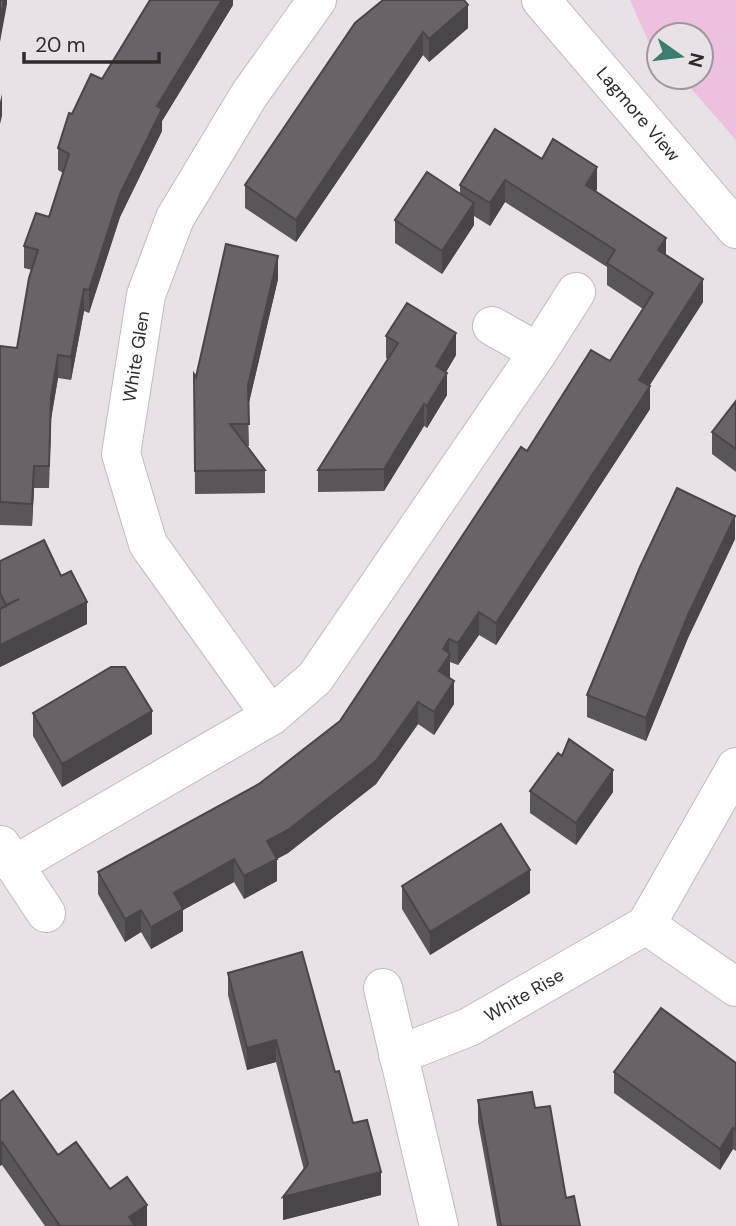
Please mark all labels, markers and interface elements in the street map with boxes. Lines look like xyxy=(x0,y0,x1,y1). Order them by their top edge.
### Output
scale bar xyxy=(24,21,159,65)
north arrow xyxy=(645,21,715,91)
text: 20 m xyxy=(35,31,86,59)
text: N xyxy=(682,50,710,70)
street label: Lagmore View xyxy=(591,62,686,167)
street label: White Glen xyxy=(117,309,155,404)
street label: White Rise xyxy=(480,963,568,1028)

